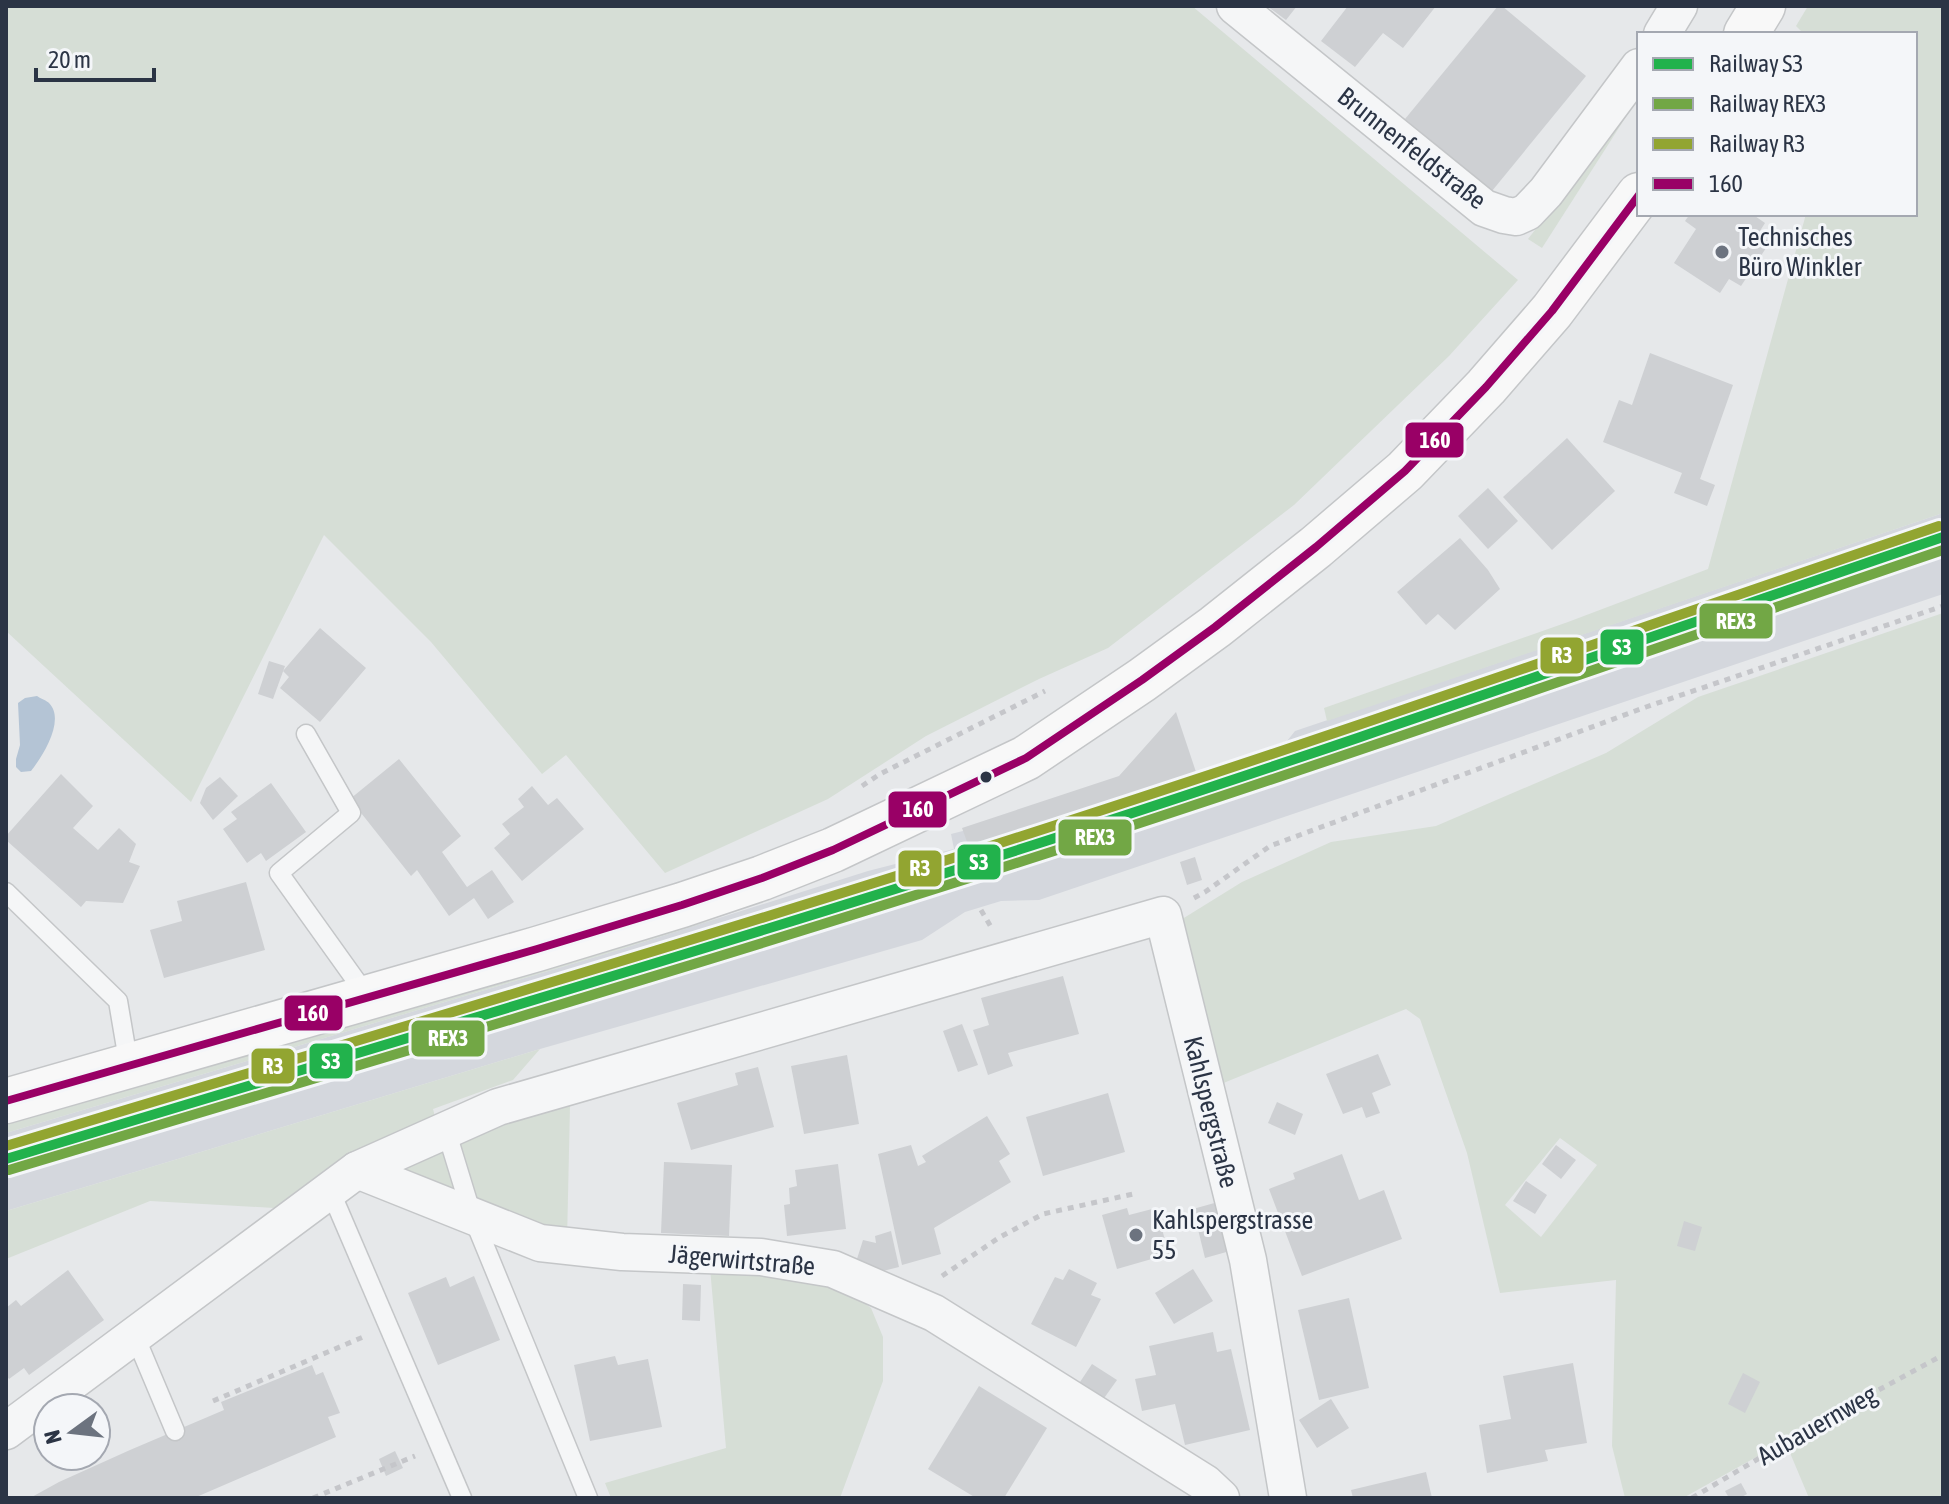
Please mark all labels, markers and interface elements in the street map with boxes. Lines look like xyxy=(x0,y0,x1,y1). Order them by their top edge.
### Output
scale bar xyxy=(36,32,154,82)
legend xyxy=(1637,32,1917,216)
text: 20 m xyxy=(48,46,91,73)
text: Railway S3 xyxy=(1709,50,1804,77)
street label: Brunnenfeldstraße xyxy=(1332,81,1492,215)
text: Railway REX3 xyxy=(1709,90,1827,117)
text: Railway R3 xyxy=(1709,130,1806,157)
text: 160 xyxy=(1709,170,1743,197)
place label: Technisches Büro Winkler xyxy=(1738,222,1862,282)
marker: Technisches Büro Winkler xyxy=(1713,243,1731,261)
line badge: 160 xyxy=(1404,421,1465,459)
text: 160 xyxy=(1419,427,1451,453)
line badge: REX3 xyxy=(1698,602,1774,640)
text: REX3 xyxy=(1716,608,1756,634)
line badge: S3 xyxy=(1599,628,1645,666)
text: S3 xyxy=(1612,634,1632,660)
line badge: R3 xyxy=(1539,636,1585,675)
text: R3 xyxy=(1551,642,1573,668)
unlabelled marker xyxy=(978,769,994,785)
line badge: 160 xyxy=(887,790,948,829)
text: 160 xyxy=(902,796,934,822)
line badge: REX3 xyxy=(1057,818,1133,857)
text: REX3 xyxy=(1075,824,1115,850)
line badge: S3 xyxy=(956,843,1002,881)
line badge: R3 xyxy=(897,849,943,888)
text: S3 xyxy=(969,849,989,875)
text: R3 xyxy=(909,855,931,881)
line badge: 160 xyxy=(283,994,344,1032)
text: 160 xyxy=(297,1000,329,1026)
line badge: REX3 xyxy=(410,1019,486,1058)
text: REX3 xyxy=(428,1025,468,1051)
street label: Kahlspergstraße xyxy=(1178,1033,1244,1191)
line badge: S3 xyxy=(308,1042,354,1080)
line badge: R3 xyxy=(250,1047,296,1085)
text: S3 xyxy=(321,1048,341,1074)
text: R3 xyxy=(262,1053,284,1079)
place label: Kahlspergstrasse 55 xyxy=(1152,1205,1313,1265)
marker: Kahlspergstrasse 55 xyxy=(1127,1226,1145,1244)
street label: Jägerwirtstraße xyxy=(668,1239,816,1281)
street label: Aubauernweg xyxy=(1752,1378,1883,1471)
north arrow xyxy=(32,1392,112,1472)
text: N xyxy=(38,1428,67,1447)

